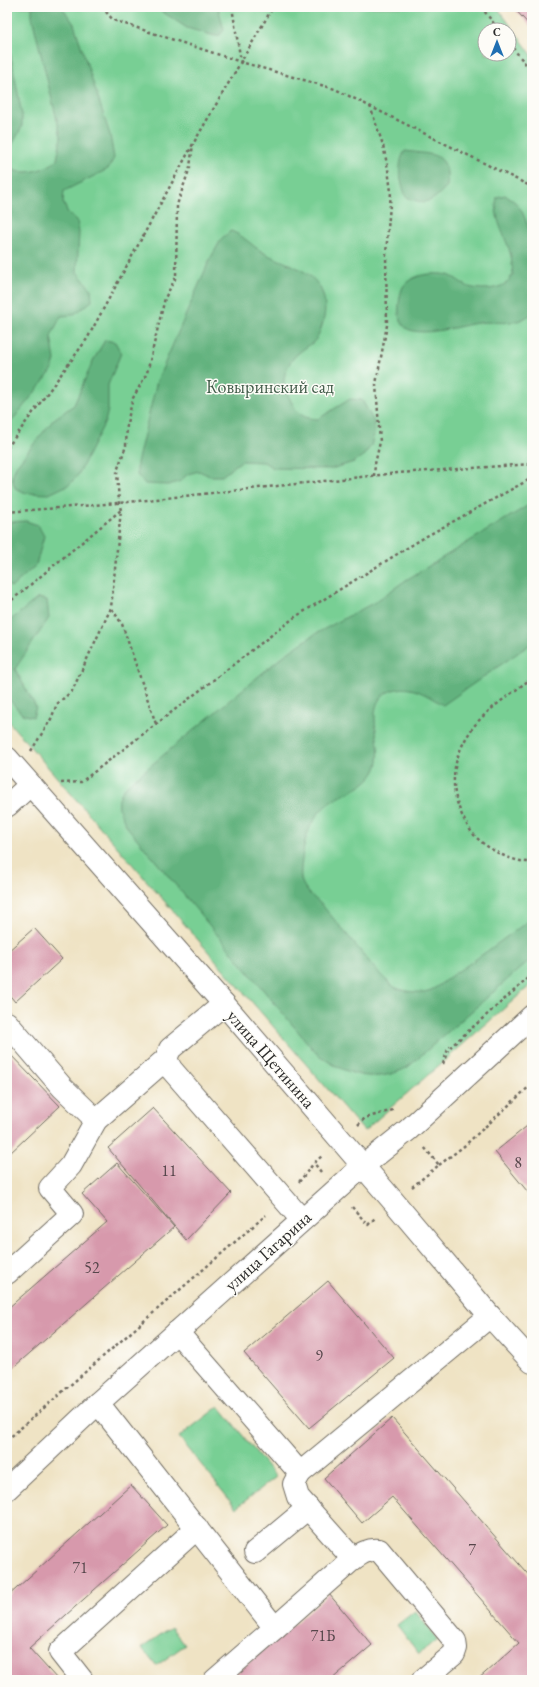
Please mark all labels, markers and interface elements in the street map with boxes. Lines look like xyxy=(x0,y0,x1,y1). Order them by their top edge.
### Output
north arrow xyxy=(477,22,517,62)
text: С xyxy=(493,25,501,39)
park label: Ковыринский сад xyxy=(206,375,334,398)
street label: улица Щетинина xyxy=(222,1004,321,1113)
house number: 8 xyxy=(514,1152,522,1173)
house number: 11 xyxy=(161,1160,177,1181)
street label: улица Гагарина xyxy=(219,1205,317,1296)
house number: 52 xyxy=(84,1257,100,1278)
house number: 9 xyxy=(315,1345,323,1366)
house number: 7 xyxy=(468,1539,476,1560)
house number: 71 xyxy=(72,1557,88,1578)
house number: 71Б xyxy=(311,1625,335,1646)

